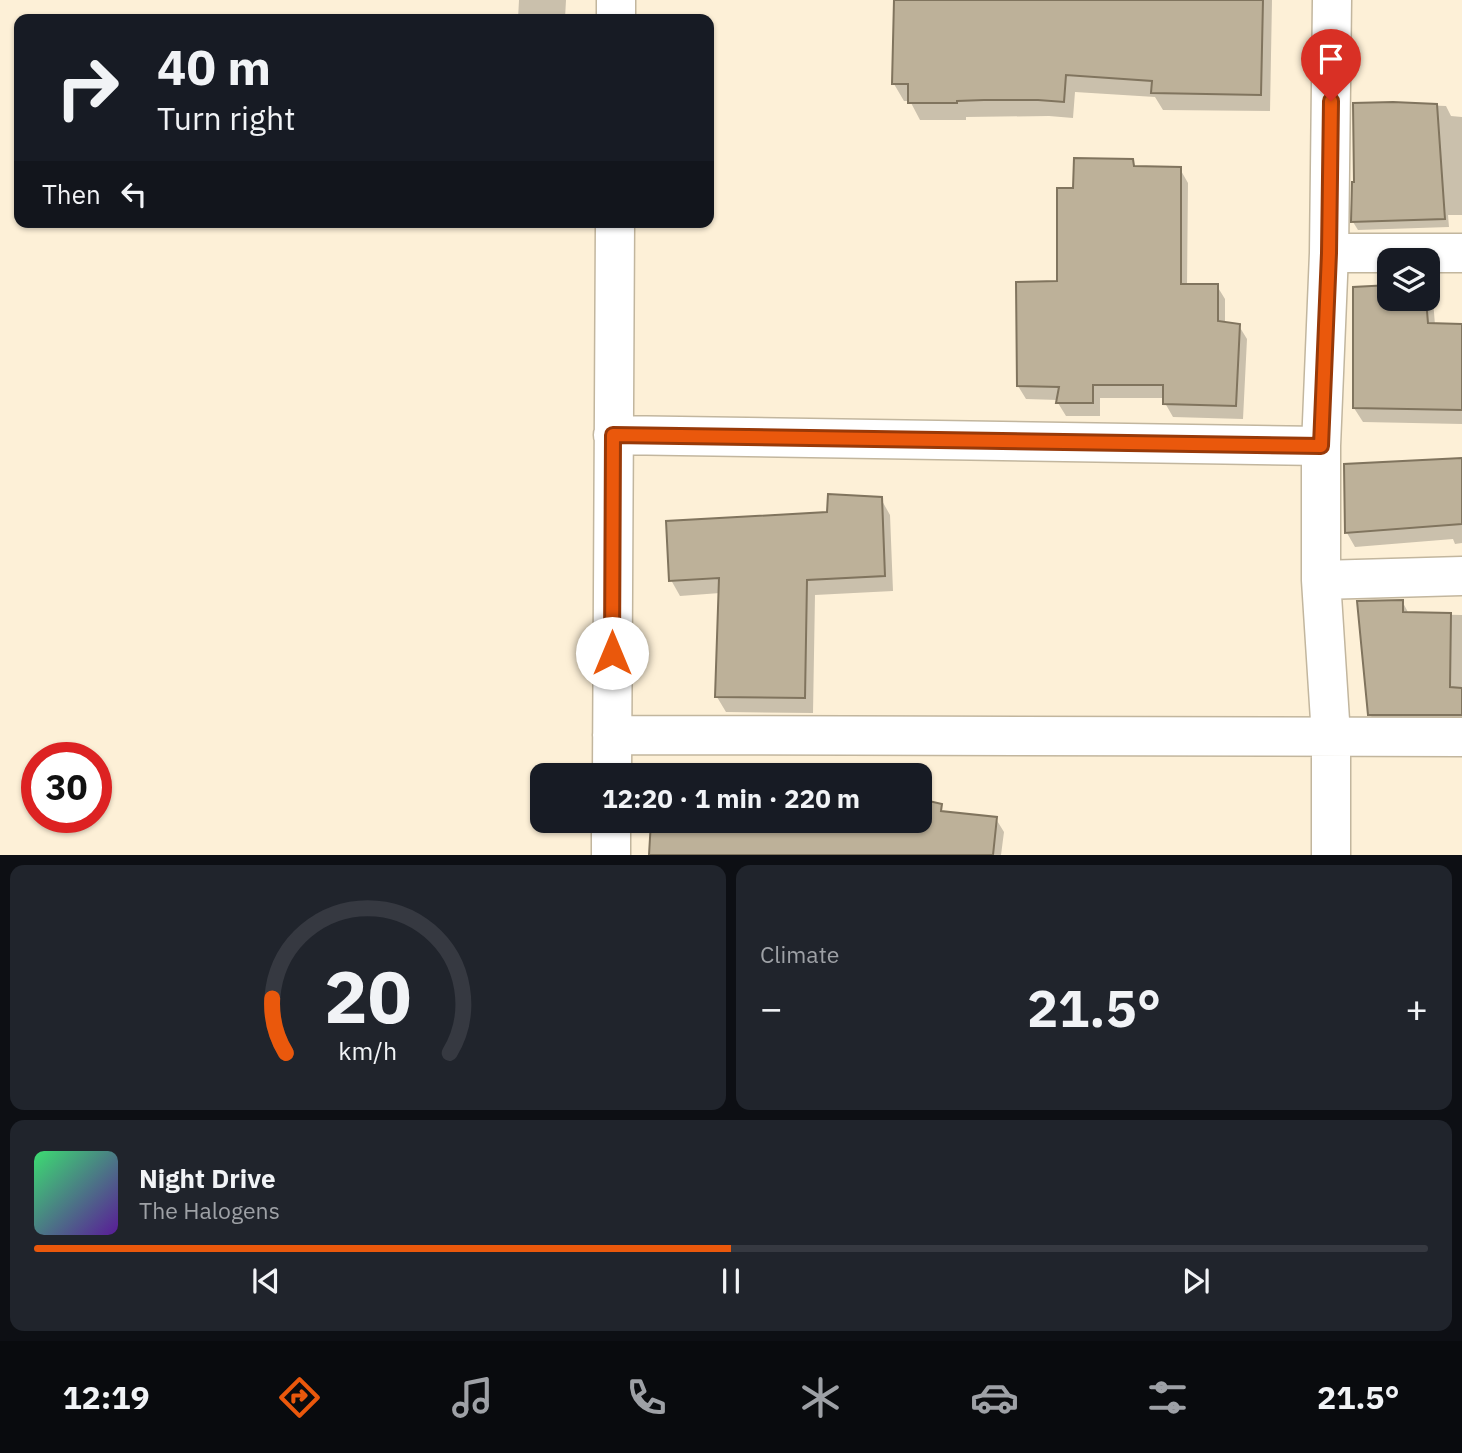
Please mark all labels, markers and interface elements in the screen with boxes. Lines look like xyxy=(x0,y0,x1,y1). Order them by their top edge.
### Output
pin xyxy=(1301,29,1361,101)
text: 40 m xyxy=(157,35,271,98)
icon: arrive xyxy=(1312,40,1350,78)
icon: right xyxy=(42,42,133,133)
text: Turn right xyxy=(157,97,295,139)
icon: left xyxy=(115,175,153,213)
text: Then xyxy=(42,177,101,211)
map controls xyxy=(1377,248,1440,311)
button: layers xyxy=(1377,248,1440,311)
position arrow xyxy=(575,616,649,690)
speed limit sign: 30 xyxy=(21,742,112,833)
text: 12:20 · 1 min · 220 m xyxy=(602,781,860,815)
text: Climate xyxy=(760,939,839,969)
text: 20 xyxy=(324,949,412,1044)
text: 21.5° xyxy=(1027,974,1161,1041)
text: − xyxy=(760,983,783,1032)
text: + xyxy=(1405,983,1428,1032)
text: km/h xyxy=(339,1034,397,1067)
text: Night Drive xyxy=(139,1161,276,1195)
text: The Halogens xyxy=(139,1195,280,1225)
icon: previous xyxy=(247,1262,285,1300)
icon: pause xyxy=(712,1262,750,1300)
icon: next xyxy=(1177,1262,1215,1300)
icon: directions xyxy=(275,1373,324,1422)
icon: music xyxy=(448,1373,497,1422)
icon: phone xyxy=(622,1373,671,1422)
icon: climate xyxy=(796,1373,845,1422)
icon: car xyxy=(970,1373,1019,1422)
icon: filters xyxy=(1143,1373,1192,1422)
text: 12:19 xyxy=(62,1376,150,1418)
text: 21.5° xyxy=(1317,1376,1400,1418)

